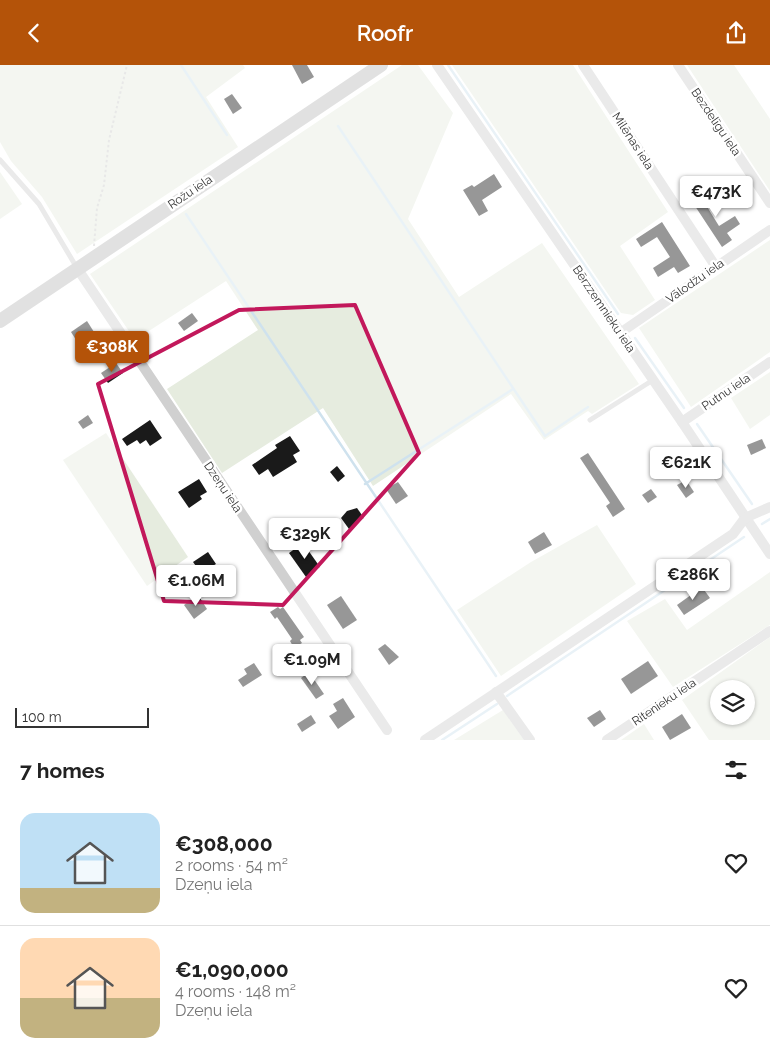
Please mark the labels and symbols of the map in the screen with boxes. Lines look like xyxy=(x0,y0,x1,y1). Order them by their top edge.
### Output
street label: Bezdelīgu iela xyxy=(688,86,744,158)
street label: Milēnas iela xyxy=(609,110,657,172)
street label: Rožu iela xyxy=(165,172,215,212)
pin: €473K xyxy=(681,175,751,218)
street label: Vālodžu iela xyxy=(663,256,727,306)
street label: Bērzzemnieku iela xyxy=(570,263,638,355)
pin: €308K xyxy=(77,331,147,373)
street label: Putnu iela xyxy=(699,371,753,413)
pin: €621K xyxy=(651,447,721,489)
street label: Dzeņu iela xyxy=(201,459,245,515)
pin: €329K xyxy=(270,517,340,560)
pin: €286K xyxy=(658,559,728,601)
pin: €1.06M xyxy=(155,565,237,607)
pin: €1.09M xyxy=(271,643,353,686)
street label: Ritenieku iela xyxy=(629,675,699,729)
scale bar xyxy=(15,705,149,728)

